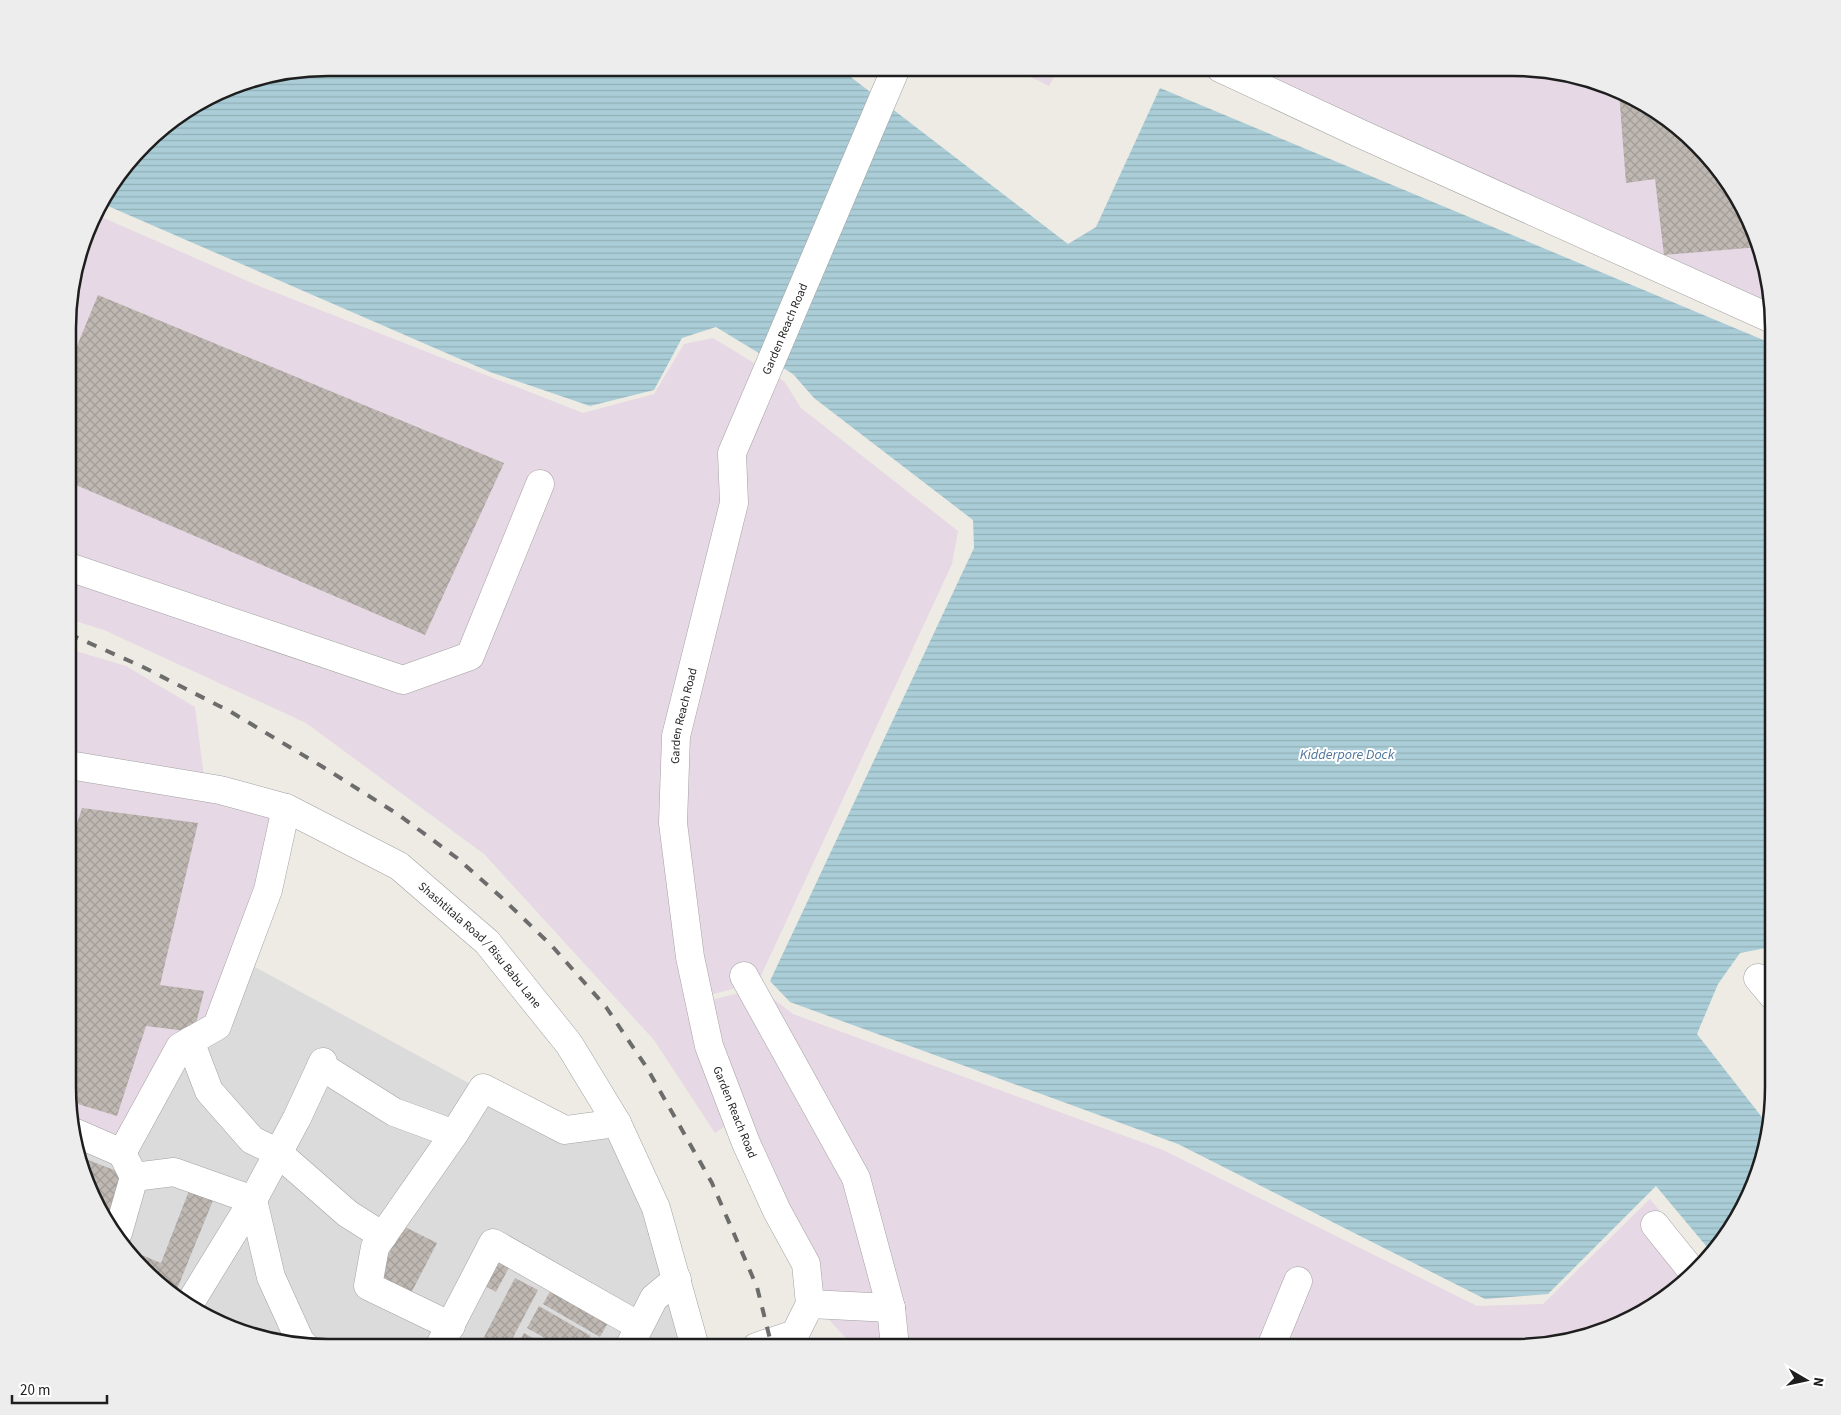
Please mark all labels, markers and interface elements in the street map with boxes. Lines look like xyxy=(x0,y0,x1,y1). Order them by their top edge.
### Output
street label: Garden Reach Road xyxy=(758,281,812,377)
street label: Garden Reach Road xyxy=(667,666,702,764)
water label: Kidderpore Dock xyxy=(1300,745,1395,765)
street label: Shashtitala Road / Bisu Babu Lane xyxy=(414,878,545,1012)
street label: Garden Reach Road xyxy=(708,1064,761,1161)
north arrow xyxy=(1781,1355,1831,1405)
scale bar xyxy=(12,1372,108,1404)
text: N xyxy=(1807,1376,1828,1388)
text: 20 m xyxy=(20,1380,50,1401)

